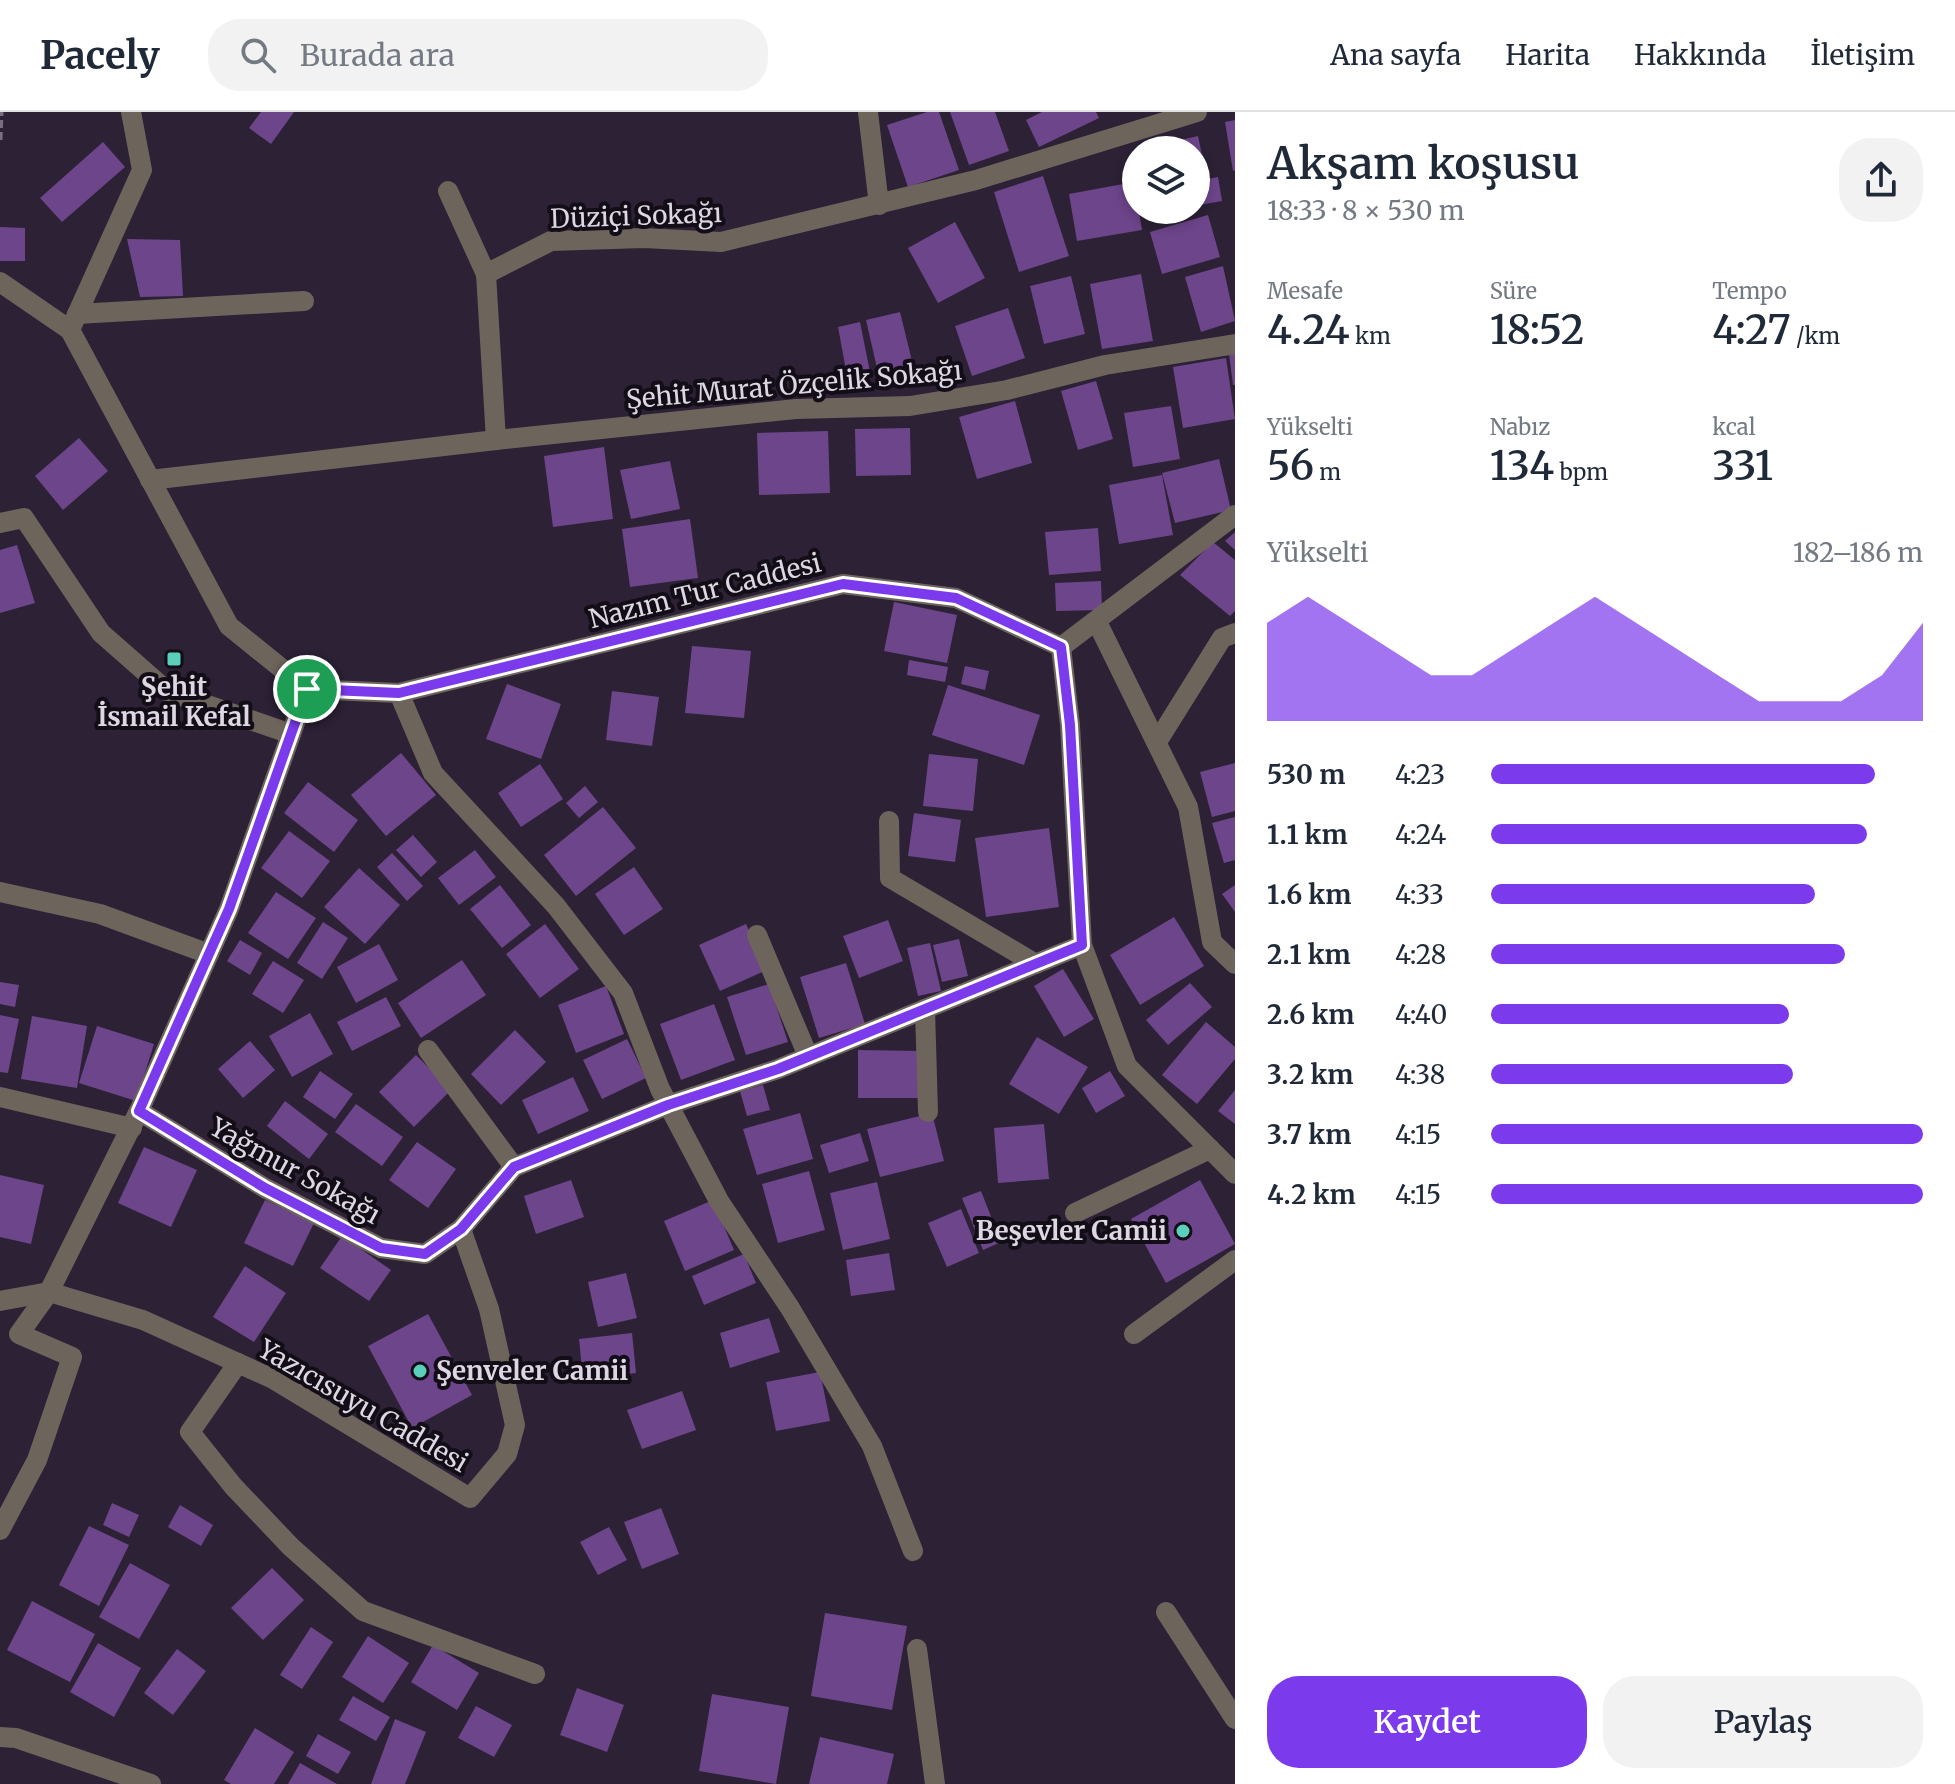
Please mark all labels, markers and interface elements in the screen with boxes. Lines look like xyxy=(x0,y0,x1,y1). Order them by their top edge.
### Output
search box xyxy=(208,19,768,91)
text: Pacely xyxy=(40,32,160,79)
icon: search xyxy=(236,33,280,77)
text: Burada ara xyxy=(300,36,455,74)
text: Ana sayfa xyxy=(1330,37,1461,73)
text: Harita xyxy=(1505,37,1590,73)
text: Hakkında xyxy=(1634,37,1767,73)
text: İletişim xyxy=(1811,37,1915,73)
map controls xyxy=(1122,136,1210,224)
button: layers xyxy=(1122,136,1210,224)
text: Akşam koşusu xyxy=(1267,136,1580,191)
button: share xyxy=(1839,138,1923,222)
text: 18:33 · 8 × 530 m xyxy=(1267,194,1464,227)
street label: Düziçi Sokağı xyxy=(550,196,722,235)
text: Mesafe xyxy=(1267,277,1343,305)
text: Süre xyxy=(1490,277,1537,305)
text: Tempo xyxy=(1712,277,1787,305)
text: 4.24 xyxy=(1267,305,1350,355)
text: 18:52 xyxy=(1490,305,1584,355)
text: 4:27 xyxy=(1712,305,1791,355)
text: km xyxy=(1350,322,1391,350)
text: /km xyxy=(1791,322,1840,350)
street label: Şehit Murat Özçelik Sokağı xyxy=(625,353,963,416)
text: Yükselti xyxy=(1267,413,1353,441)
text: Nabız xyxy=(1490,413,1550,441)
text: kcal xyxy=(1712,413,1756,441)
text: 56 xyxy=(1267,441,1314,491)
text: 134 xyxy=(1490,441,1554,491)
text: 331 xyxy=(1712,441,1773,491)
text: m xyxy=(1314,458,1341,486)
text: bpm xyxy=(1554,458,1608,486)
text: Yükselti xyxy=(1267,536,1368,569)
text: 182–186 m xyxy=(1793,536,1923,569)
street label: Nazım Tur Caddesi xyxy=(585,546,824,635)
marker: Şehit İsmail Kefal xyxy=(165,650,183,668)
pin xyxy=(273,655,341,723)
icon: arrive xyxy=(285,667,329,711)
place label: Şehit İsmail Kefal xyxy=(97,670,251,733)
text: 530 m xyxy=(1267,758,1345,791)
text: 4:23 xyxy=(1395,758,1445,791)
text: 1.1 km xyxy=(1267,818,1348,851)
text: 4:24 xyxy=(1395,818,1446,851)
text: 1.6 km xyxy=(1267,878,1351,911)
text: 4:33 xyxy=(1395,878,1444,911)
text: 2.1 km xyxy=(1267,938,1351,971)
text: 4:28 xyxy=(1395,938,1446,971)
text: 2.6 km xyxy=(1267,998,1354,1031)
text: 4:40 xyxy=(1395,998,1447,1031)
text: 3.2 km xyxy=(1267,1058,1353,1091)
text: 4:38 xyxy=(1395,1058,1445,1091)
street label: Yağmur Sokağı xyxy=(203,1110,386,1231)
text: 3.7 km xyxy=(1267,1118,1351,1151)
text: 4:15 xyxy=(1395,1118,1441,1151)
text: 4.2 km xyxy=(1267,1178,1356,1211)
text: 4:15 xyxy=(1395,1178,1441,1211)
place label: Beşevler Camii xyxy=(976,1214,1167,1247)
marker: Beşevler Camii xyxy=(1174,1222,1192,1240)
street label: Yazıcısuyu Caddesi xyxy=(252,1332,474,1479)
place label: Şenveler Camii xyxy=(436,1354,628,1387)
marker: Şenveler Camii xyxy=(411,1362,429,1380)
button: Kaydet xyxy=(1267,1676,1587,1768)
button: Paylaş xyxy=(1603,1676,1923,1768)

